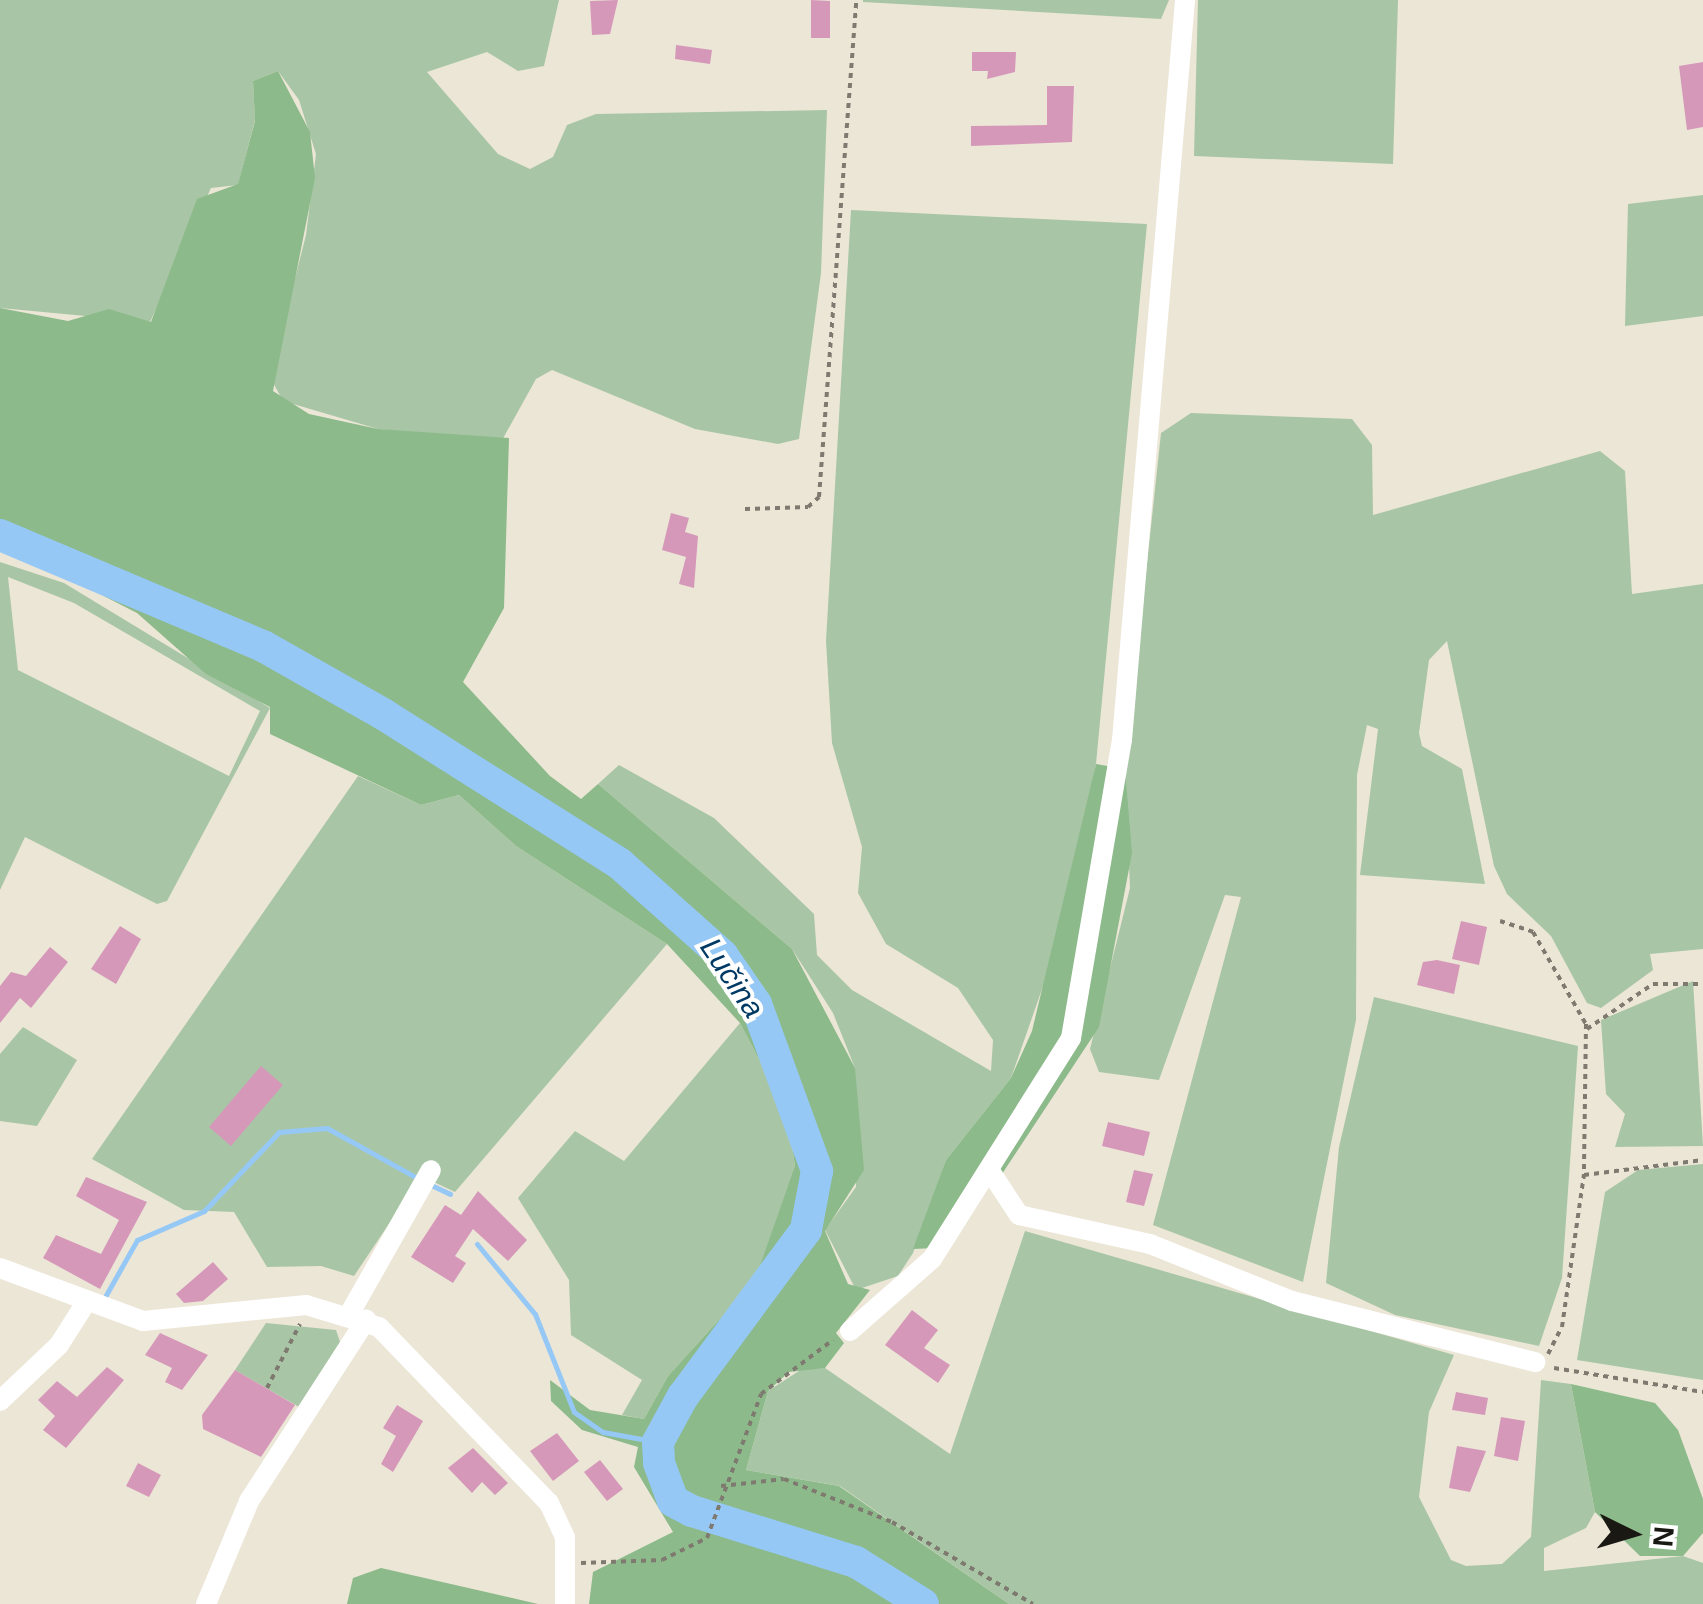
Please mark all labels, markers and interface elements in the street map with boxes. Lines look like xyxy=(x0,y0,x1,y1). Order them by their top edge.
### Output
water label: Lučina xyxy=(692,931,772,1025)
north arrow xyxy=(1583,1484,1683,1584)
text: N xyxy=(1647,1525,1680,1548)

